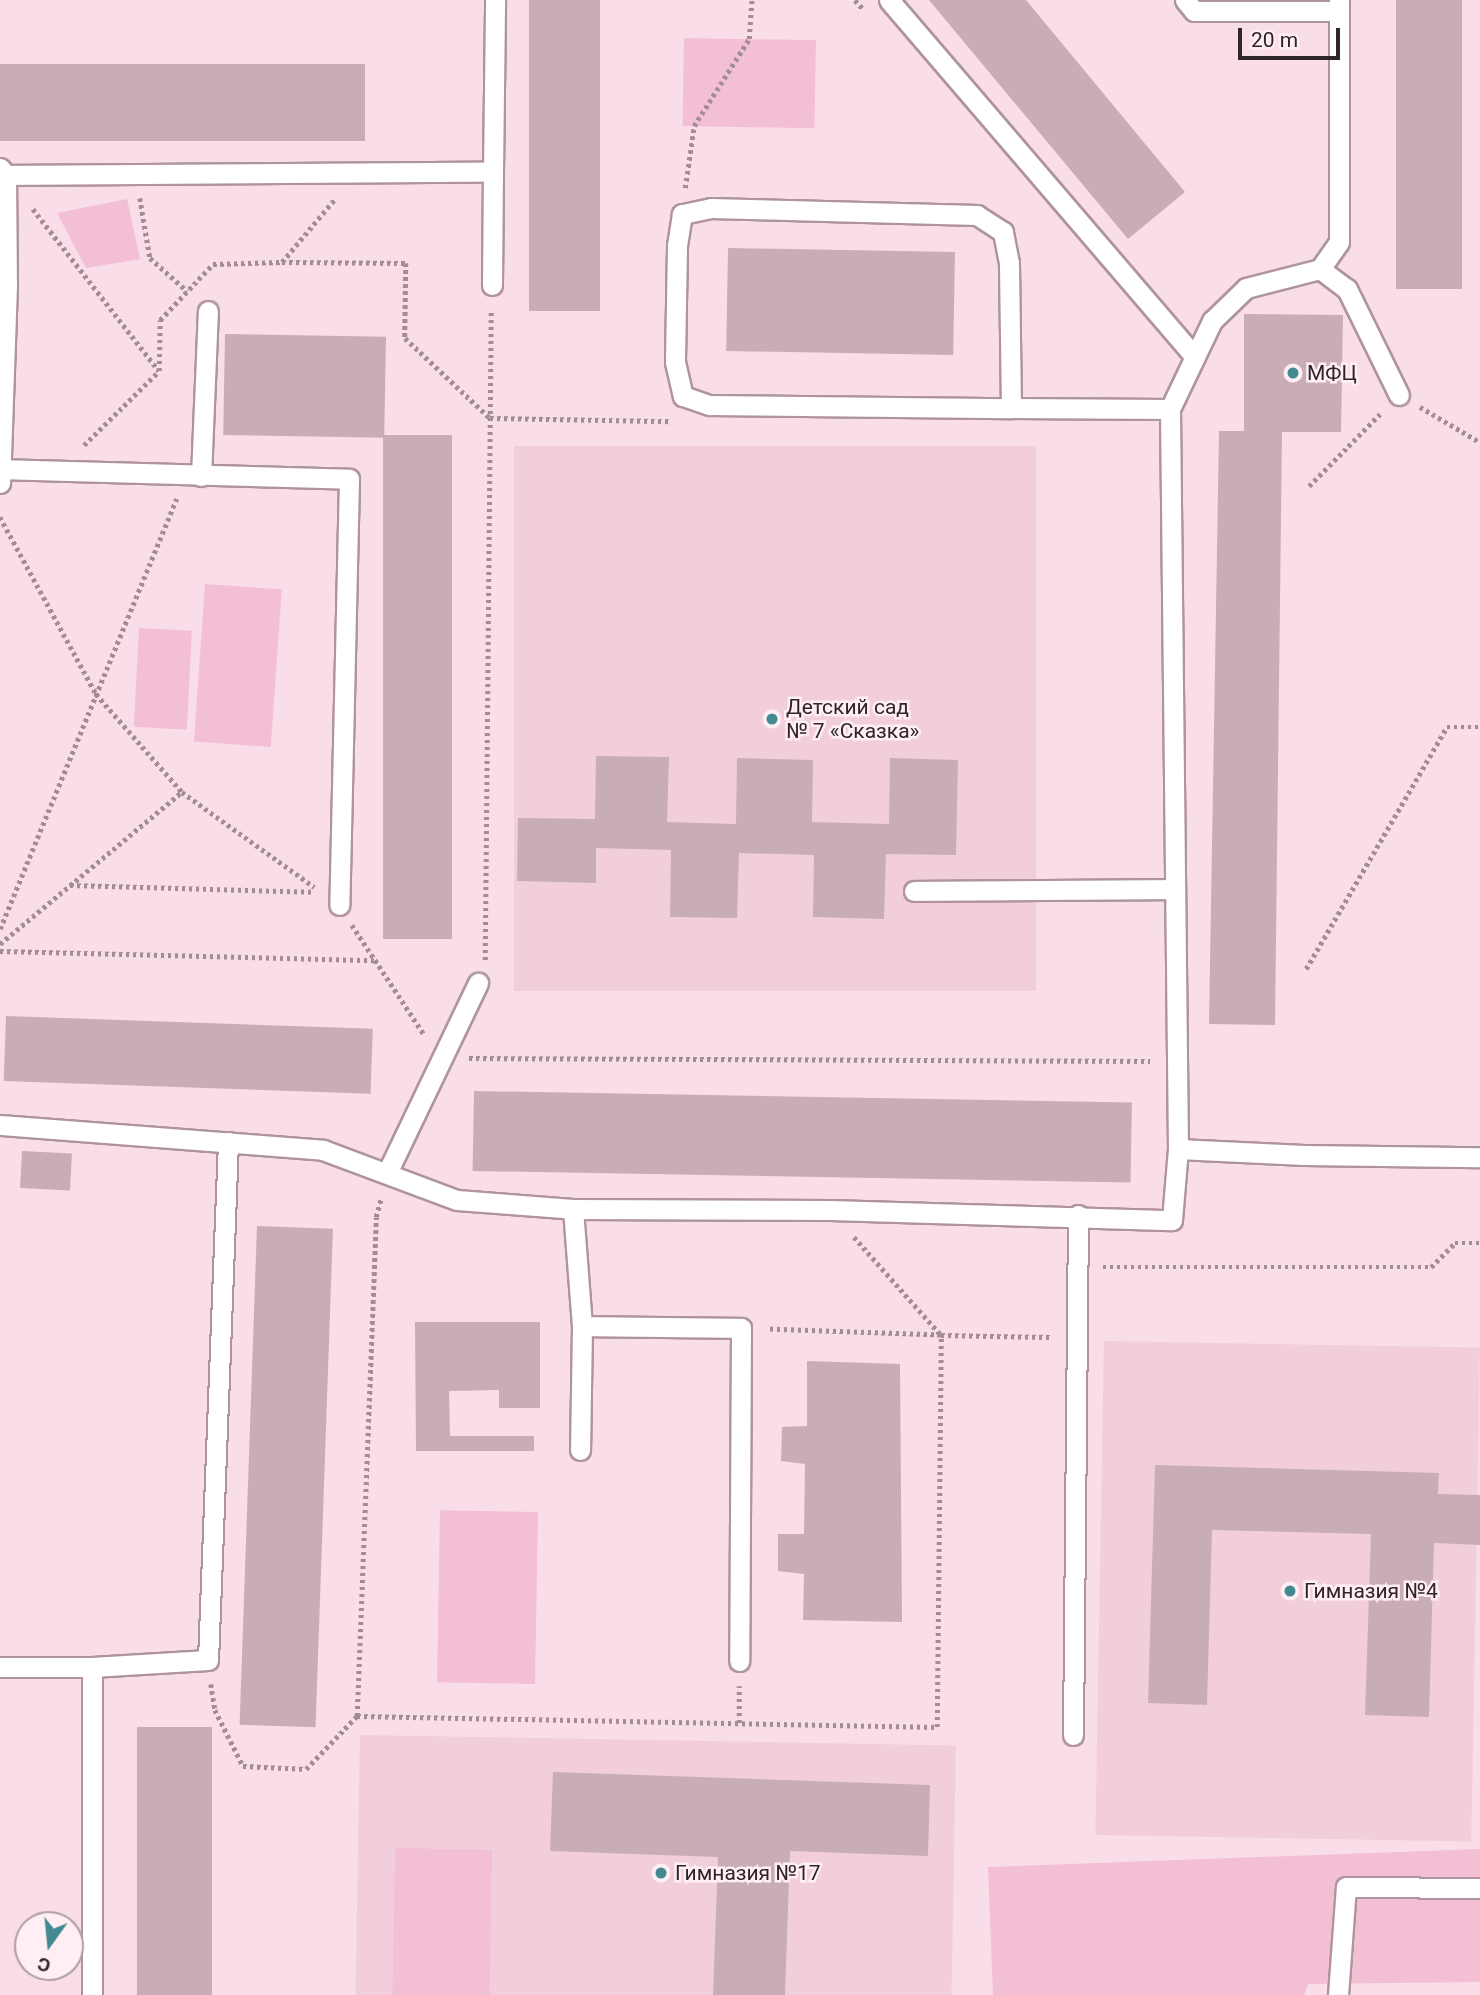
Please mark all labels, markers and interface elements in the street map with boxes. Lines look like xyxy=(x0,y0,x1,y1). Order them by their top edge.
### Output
scale bar xyxy=(1242,14,1344,58)
text: 20 m xyxy=(1251,28,1298,52)
place label: МФЦ xyxy=(1307,360,1357,386)
marker: МФЦ xyxy=(1285,365,1301,381)
place label: Детский сад № 7 «Сказка» xyxy=(786,694,919,744)
marker: Детский сад № 7 «Сказка» xyxy=(764,711,780,727)
place label: Гимназия №4 xyxy=(1304,1578,1438,1604)
marker: Гимназия №4 xyxy=(1282,1583,1298,1599)
place label: Гимназия №17 xyxy=(675,1860,821,1886)
marker: Гимназия №17 xyxy=(653,1865,669,1881)
north arrow xyxy=(14,1911,84,1981)
text: С xyxy=(35,1952,53,1978)

